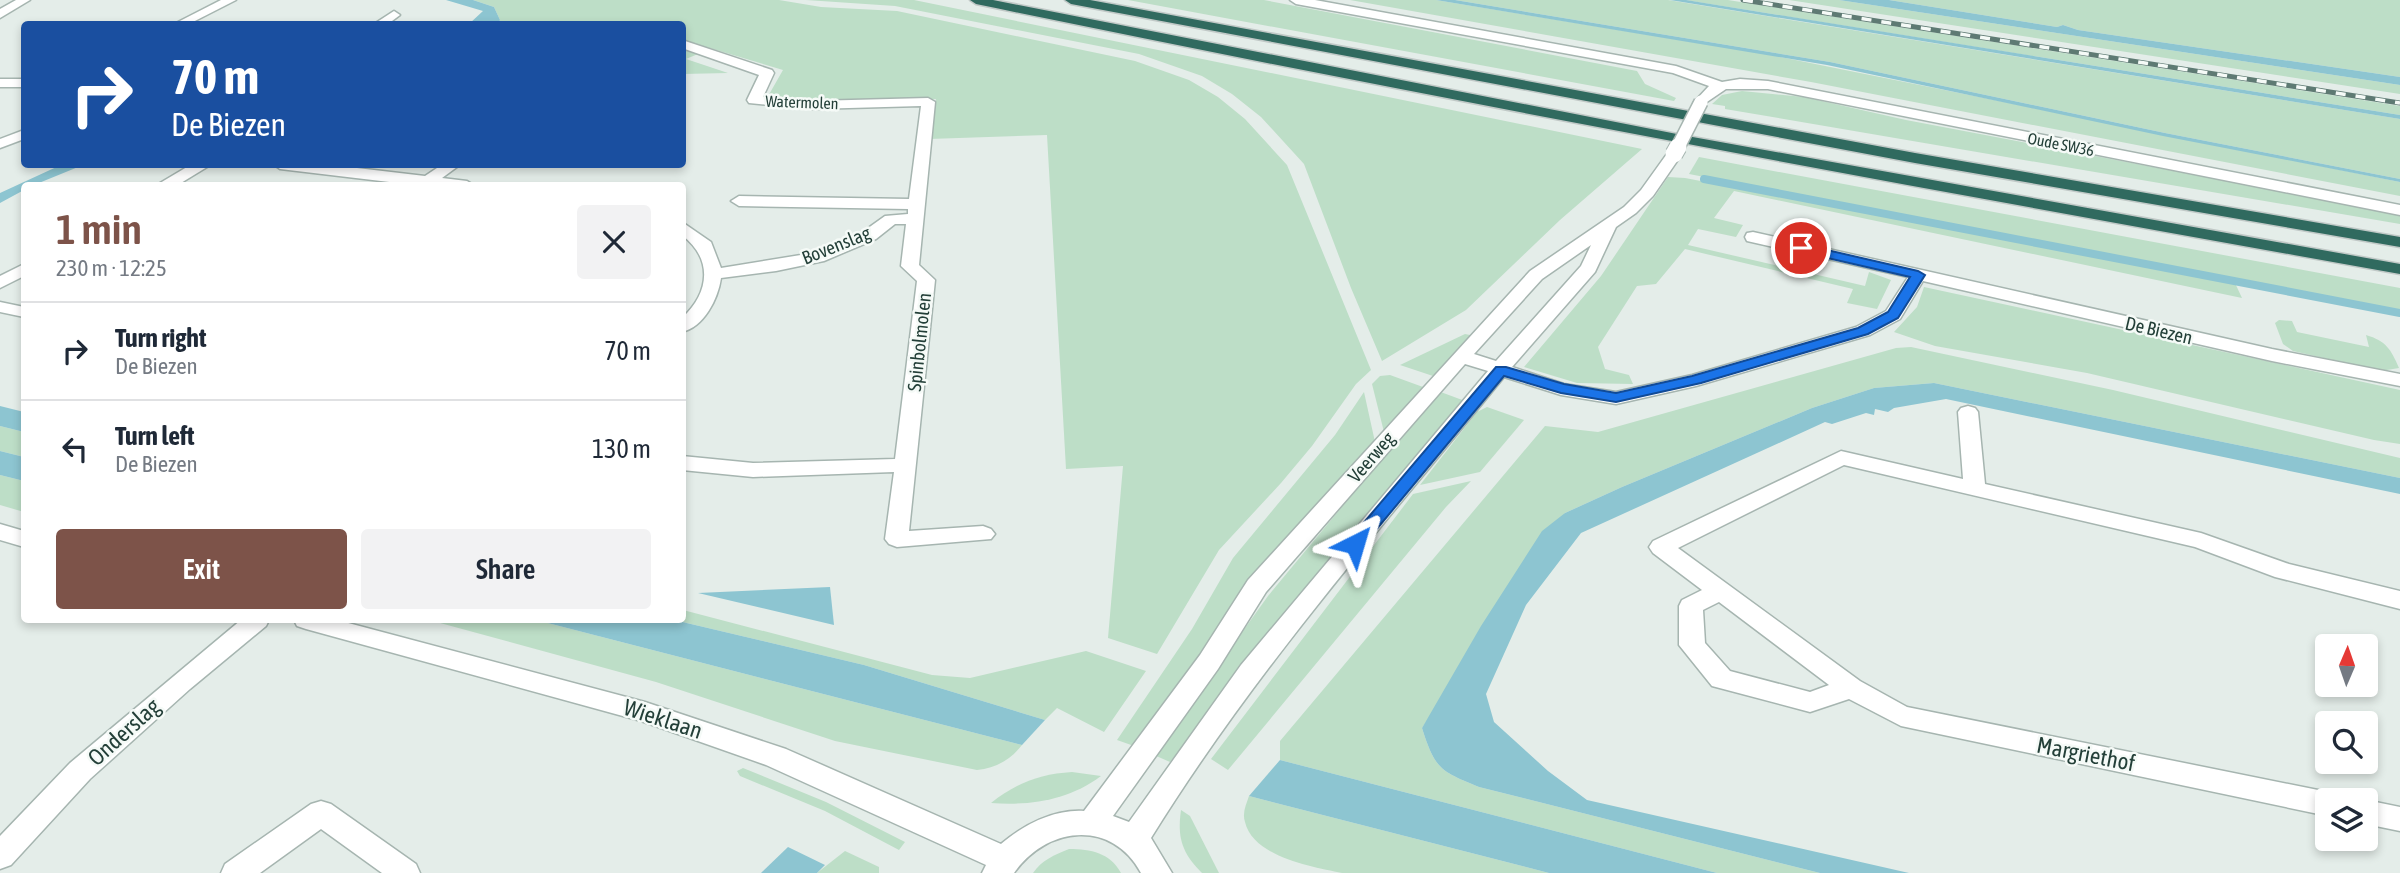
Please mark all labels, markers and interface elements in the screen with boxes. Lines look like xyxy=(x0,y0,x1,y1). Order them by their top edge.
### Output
text: 70 m xyxy=(171,48,259,104)
icon: right xyxy=(56,49,147,140)
street label: Watermolen xyxy=(765,92,839,112)
text: De Biezen xyxy=(171,106,286,143)
street label: Oude SW36 xyxy=(2026,129,2096,159)
text: 1 min xyxy=(56,205,142,253)
button: close xyxy=(577,205,651,279)
pin xyxy=(1771,218,1831,278)
street label: Bovenslag xyxy=(799,221,874,269)
icon: arrive xyxy=(1782,229,1820,267)
text: 230 m · 12:25 xyxy=(56,255,167,281)
street label: Spinbolmolen xyxy=(903,292,935,392)
street label: De Biezen xyxy=(2123,312,2195,348)
text: Turn right xyxy=(115,323,206,353)
icon: right xyxy=(56,332,94,370)
text: 70 m xyxy=(604,336,651,366)
text: De Biezen xyxy=(115,353,198,379)
text: Turn left xyxy=(115,421,195,451)
street label: Veerweg xyxy=(1343,427,1399,487)
icon: left xyxy=(56,430,94,468)
text: 130 m xyxy=(592,434,651,464)
text: De Biezen xyxy=(115,451,198,477)
position arrow xyxy=(1318,507,1392,581)
button: Exit xyxy=(56,529,347,609)
button: Share xyxy=(361,529,651,609)
north arrow xyxy=(2315,634,2378,696)
map controls xyxy=(2315,634,2378,851)
street label: Onderslag xyxy=(83,693,165,771)
street label: Wieklaan xyxy=(620,694,706,744)
button: search xyxy=(2315,711,2378,774)
street label: Margriethof xyxy=(2035,732,2137,776)
button: layers xyxy=(2315,788,2378,851)

